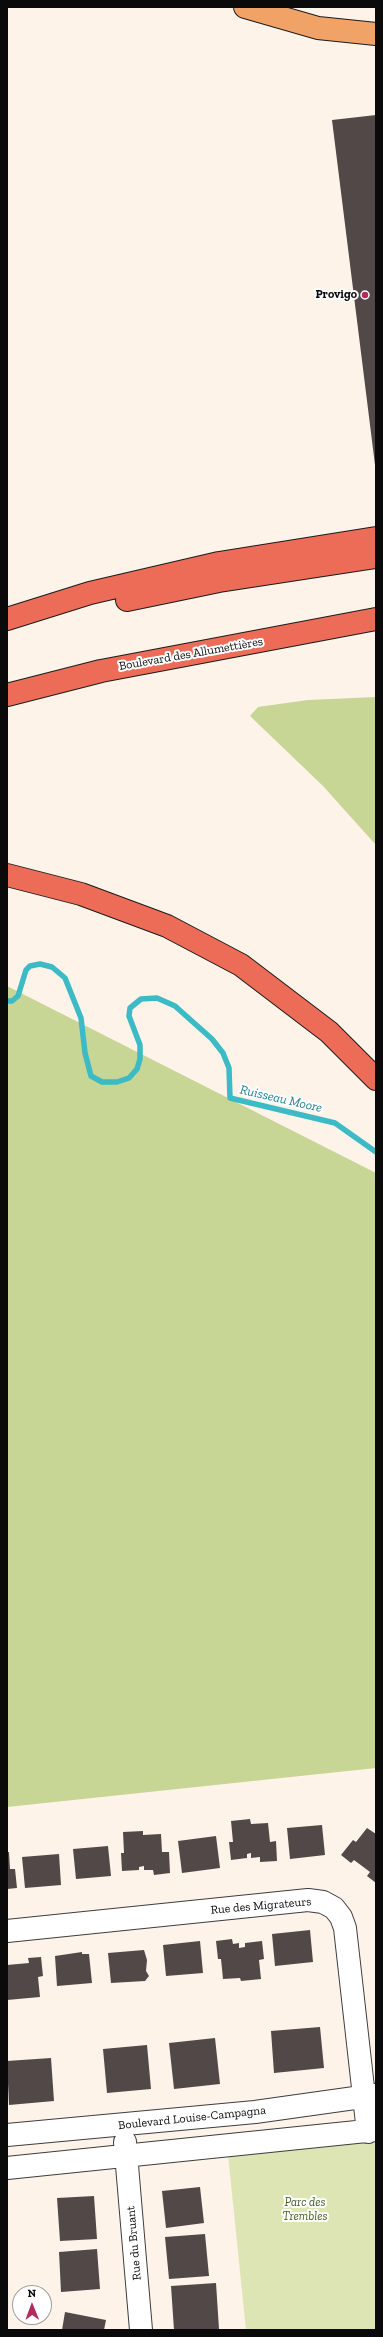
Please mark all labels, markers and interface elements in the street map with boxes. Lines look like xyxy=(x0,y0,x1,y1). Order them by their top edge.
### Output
place label: Provigo xyxy=(315,288,357,302)
marker: Provigo xyxy=(360,290,370,300)
street label: Boulevard des Allumettières xyxy=(118,634,264,674)
water label: Ruisseau Moore xyxy=(238,1082,324,1116)
street label: Rue des Migrateurs xyxy=(210,1894,312,1918)
street label: Boulevard Louise-Campagna xyxy=(117,2103,267,2133)
park label: Parc des Trembles xyxy=(283,2196,327,2224)
street label: Rue du Bruant xyxy=(124,2205,144,2281)
north arrow xyxy=(12,2285,52,2325)
text: N xyxy=(27,2287,36,2300)

